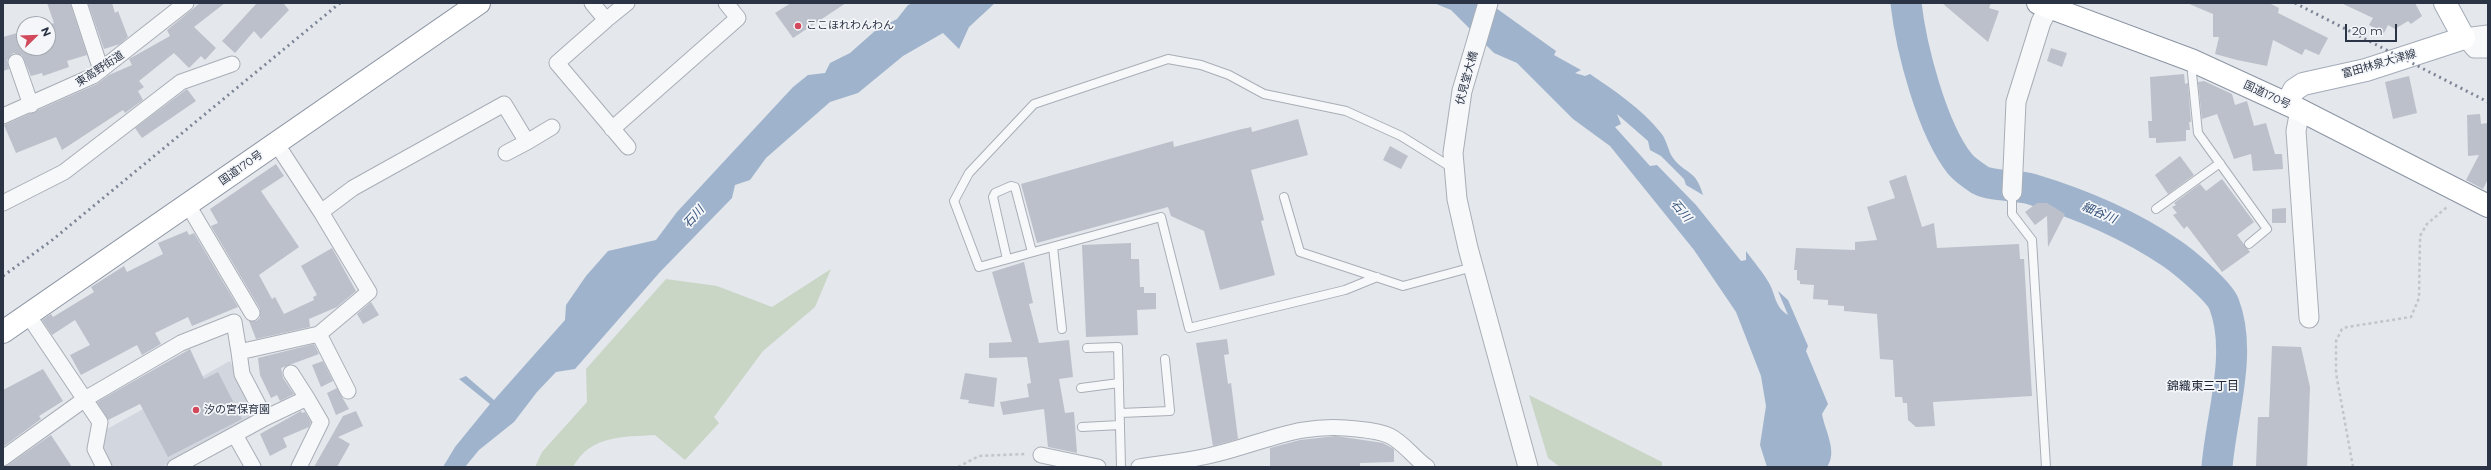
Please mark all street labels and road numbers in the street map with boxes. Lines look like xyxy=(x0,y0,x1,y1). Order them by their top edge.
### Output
street label: 富田林泉大津線 xyxy=(2340,47,2418,81)
street label: 東高野街道 xyxy=(73,48,127,90)
street label: 伏見堂大橋 xyxy=(1454,50,1480,106)
street label: 国道170号 xyxy=(2241,78,2293,112)
street label: 国道170号 xyxy=(217,148,265,188)

